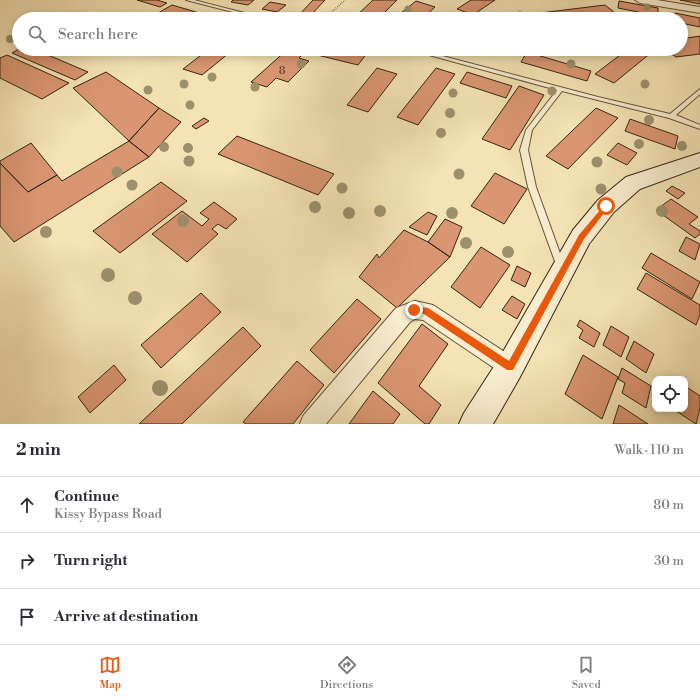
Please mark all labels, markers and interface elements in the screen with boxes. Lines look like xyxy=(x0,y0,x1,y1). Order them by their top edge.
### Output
search box xyxy=(12,12,688,56)
icon: search xyxy=(26,23,48,45)
text: Search here xyxy=(58,25,138,44)
house number: 8 xyxy=(279,64,286,78)
route start xyxy=(597,197,615,215)
route end xyxy=(405,301,423,319)
map controls xyxy=(652,376,688,412)
button: locate xyxy=(652,376,688,412)
text: 2 min xyxy=(16,439,61,461)
text: Walk · 110 m xyxy=(614,442,684,458)
text: Continue xyxy=(54,487,119,506)
icon: ahead xyxy=(16,494,38,516)
text: 80 m xyxy=(653,497,684,513)
text: Kissy Bypass Road xyxy=(54,506,162,522)
icon: right xyxy=(16,550,38,572)
text: Turn right xyxy=(54,551,128,570)
text: 30 m xyxy=(654,553,684,569)
icon: arrive xyxy=(16,606,38,628)
text: Arrive at destination xyxy=(54,607,198,626)
tab: Map xyxy=(99,654,121,692)
tab: Directions xyxy=(320,654,373,692)
tab: Saved xyxy=(572,654,601,692)

